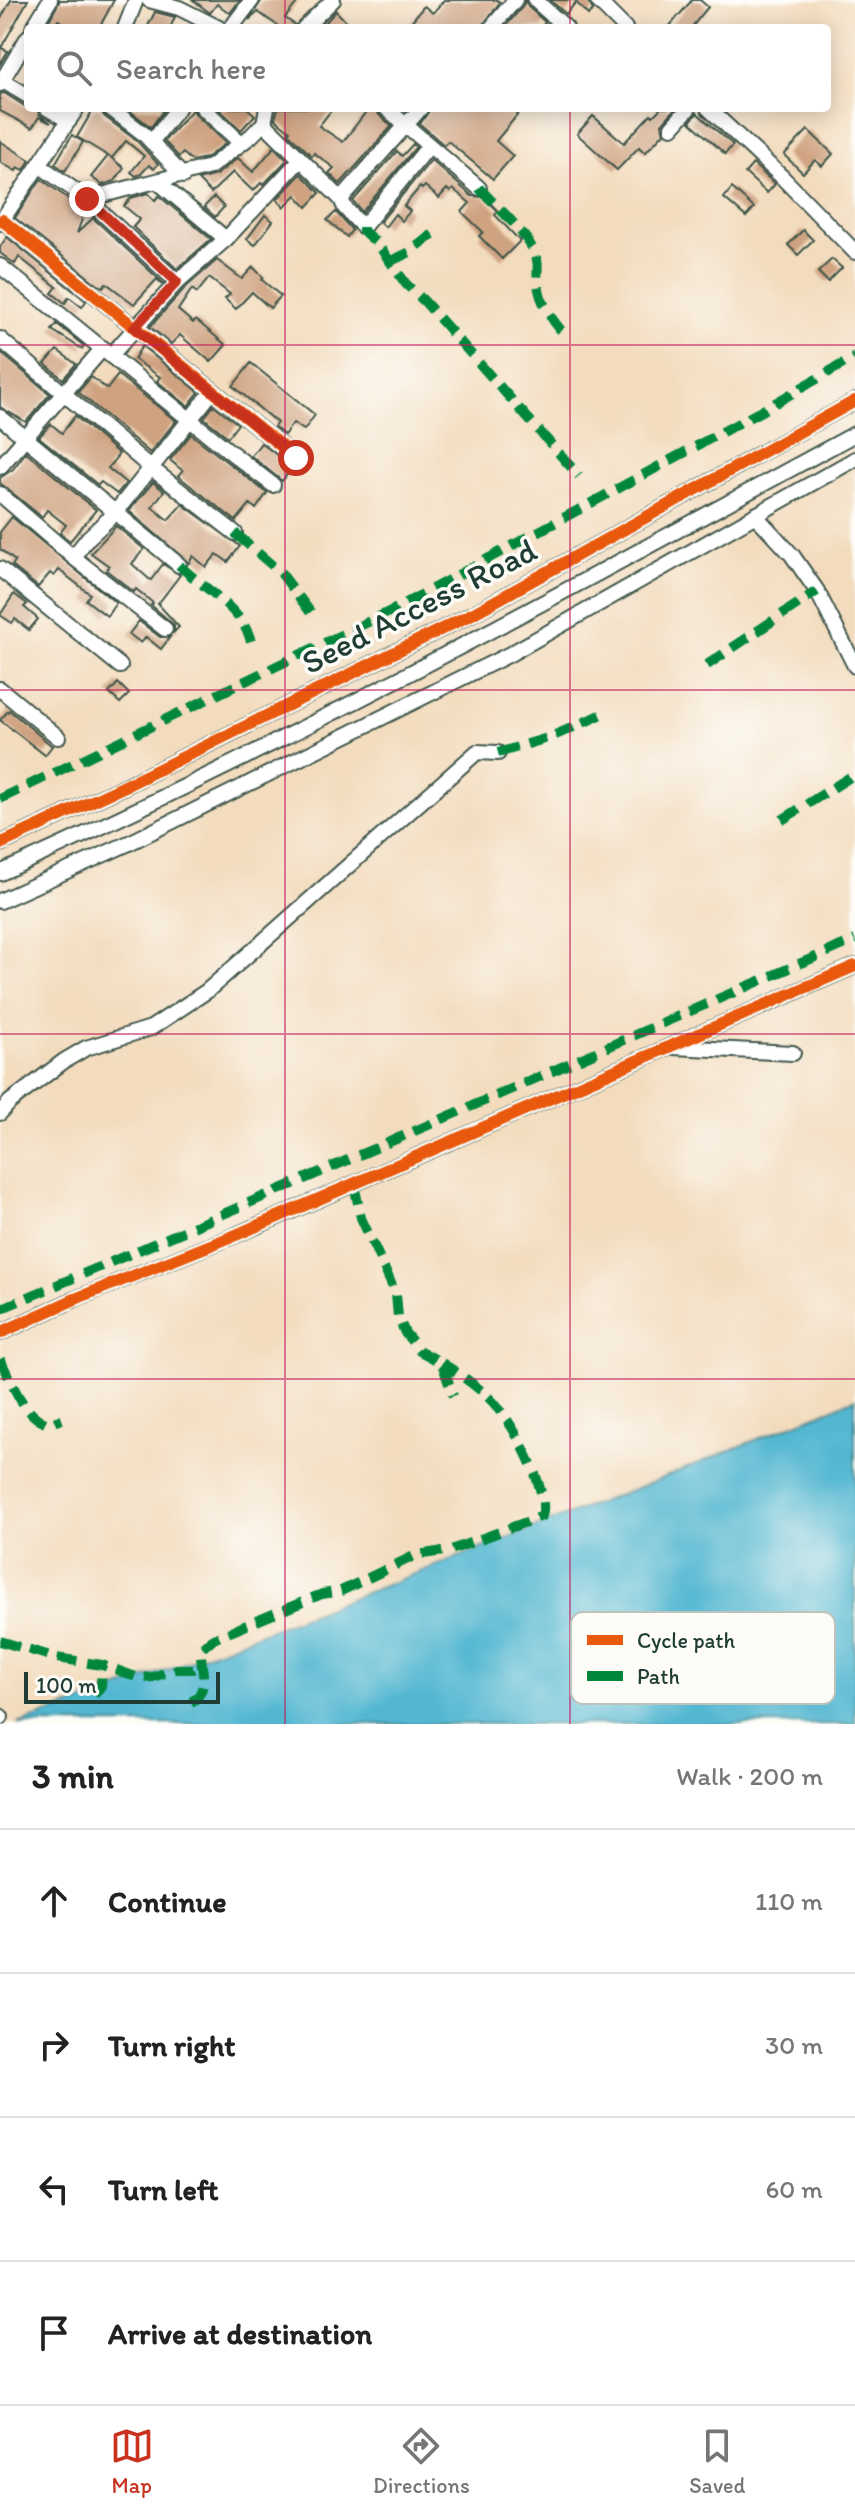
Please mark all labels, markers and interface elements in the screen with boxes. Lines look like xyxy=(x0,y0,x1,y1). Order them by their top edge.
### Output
search box xyxy=(24,24,831,112)
icon: search xyxy=(52,46,96,90)
text: Search here xyxy=(116,50,266,87)
route end xyxy=(69,181,105,217)
route start xyxy=(278,440,314,476)
street label: Seed Access Road xyxy=(295,529,544,683)
legend xyxy=(571,1612,835,1704)
text: Cycle path xyxy=(637,1627,736,1654)
text: Path xyxy=(637,1663,680,1690)
scale bar xyxy=(24,1668,220,1704)
text: 100 m xyxy=(36,1672,97,1699)
text: 3 min xyxy=(32,1756,114,1797)
text: Walk · 200 m xyxy=(676,1760,823,1792)
icon: ahead xyxy=(32,1879,76,1923)
text: Continue xyxy=(108,1883,227,1920)
text: 110 m xyxy=(755,1885,823,1917)
icon: right xyxy=(32,2023,76,2067)
text: Turn right xyxy=(108,2027,236,2064)
text: 30 m xyxy=(765,2029,823,2061)
icon: left xyxy=(32,2167,76,2211)
text: Turn left xyxy=(108,2171,219,2208)
text: 60 m xyxy=(766,2173,823,2205)
icon: arrive xyxy=(32,2311,76,2355)
text: Arrive at destination xyxy=(108,2315,372,2352)
tab: Map xyxy=(110,2424,154,2499)
tab: Directions xyxy=(373,2424,470,2499)
tab: Saved xyxy=(689,2424,745,2499)

